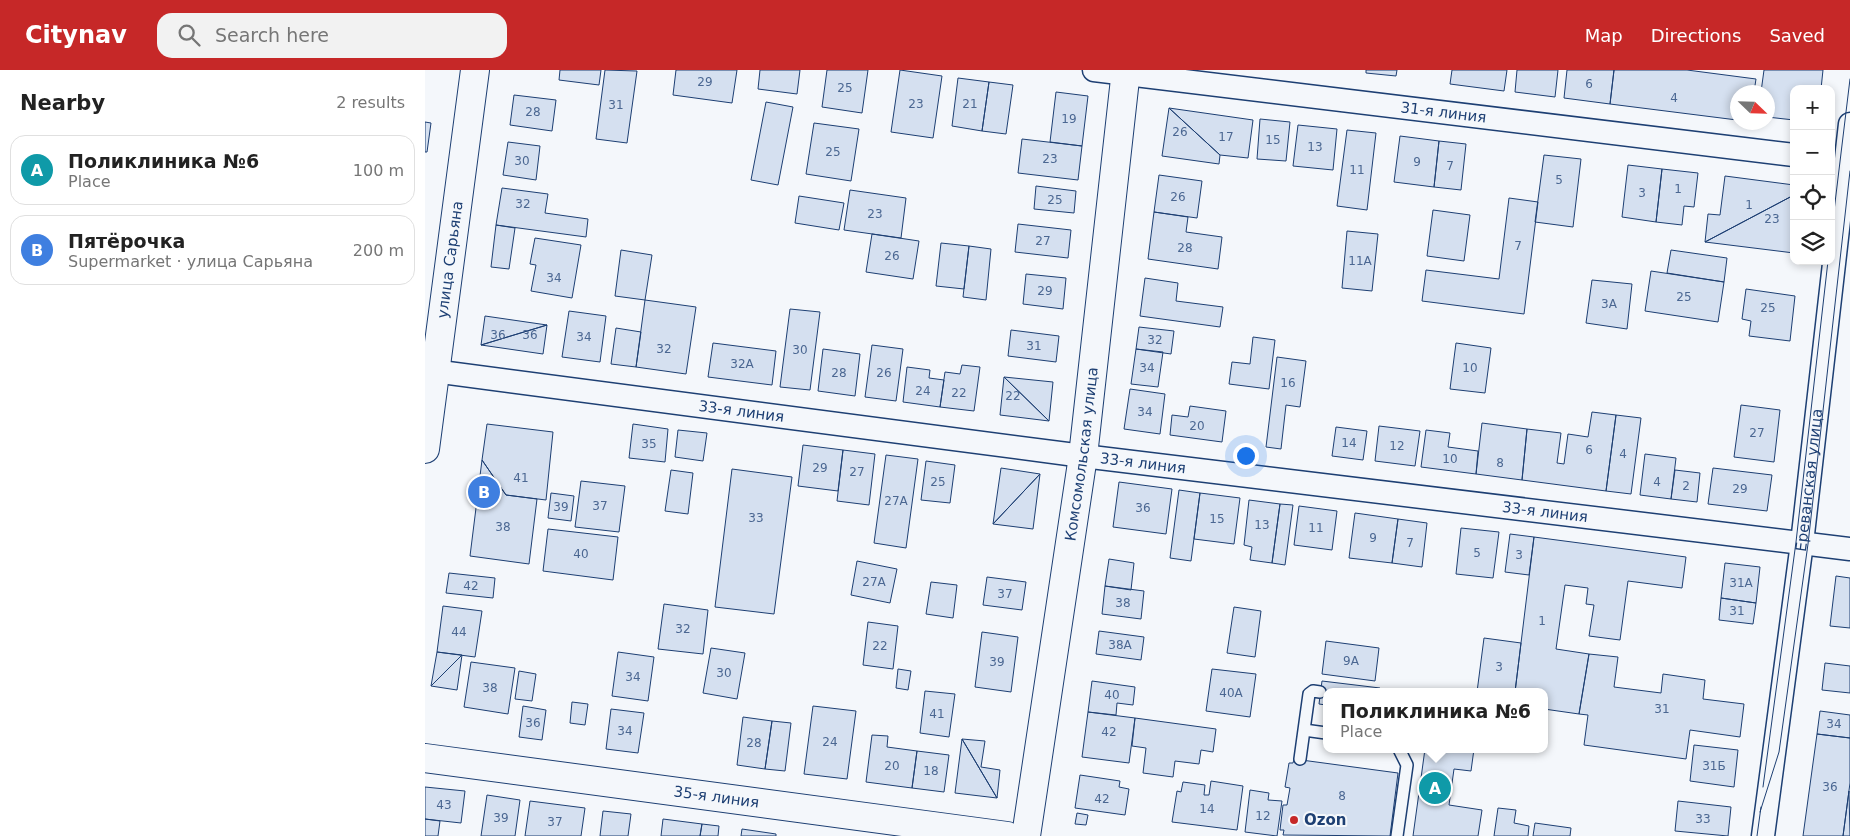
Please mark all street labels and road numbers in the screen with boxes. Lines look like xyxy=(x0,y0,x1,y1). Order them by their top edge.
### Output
street label: 31-я линия xyxy=(1400,98,1487,127)
street label: улица Сарьяна xyxy=(433,200,467,320)
street label: Комсомольская улица xyxy=(1061,366,1102,542)
street label: 33-я линия xyxy=(697,397,785,426)
street label: Ереванская улица xyxy=(1792,407,1826,553)
street label: 33-я линия xyxy=(1099,449,1187,477)
street label: 33-я линия xyxy=(1501,498,1589,526)
street label: 35-я линия xyxy=(672,782,760,812)

